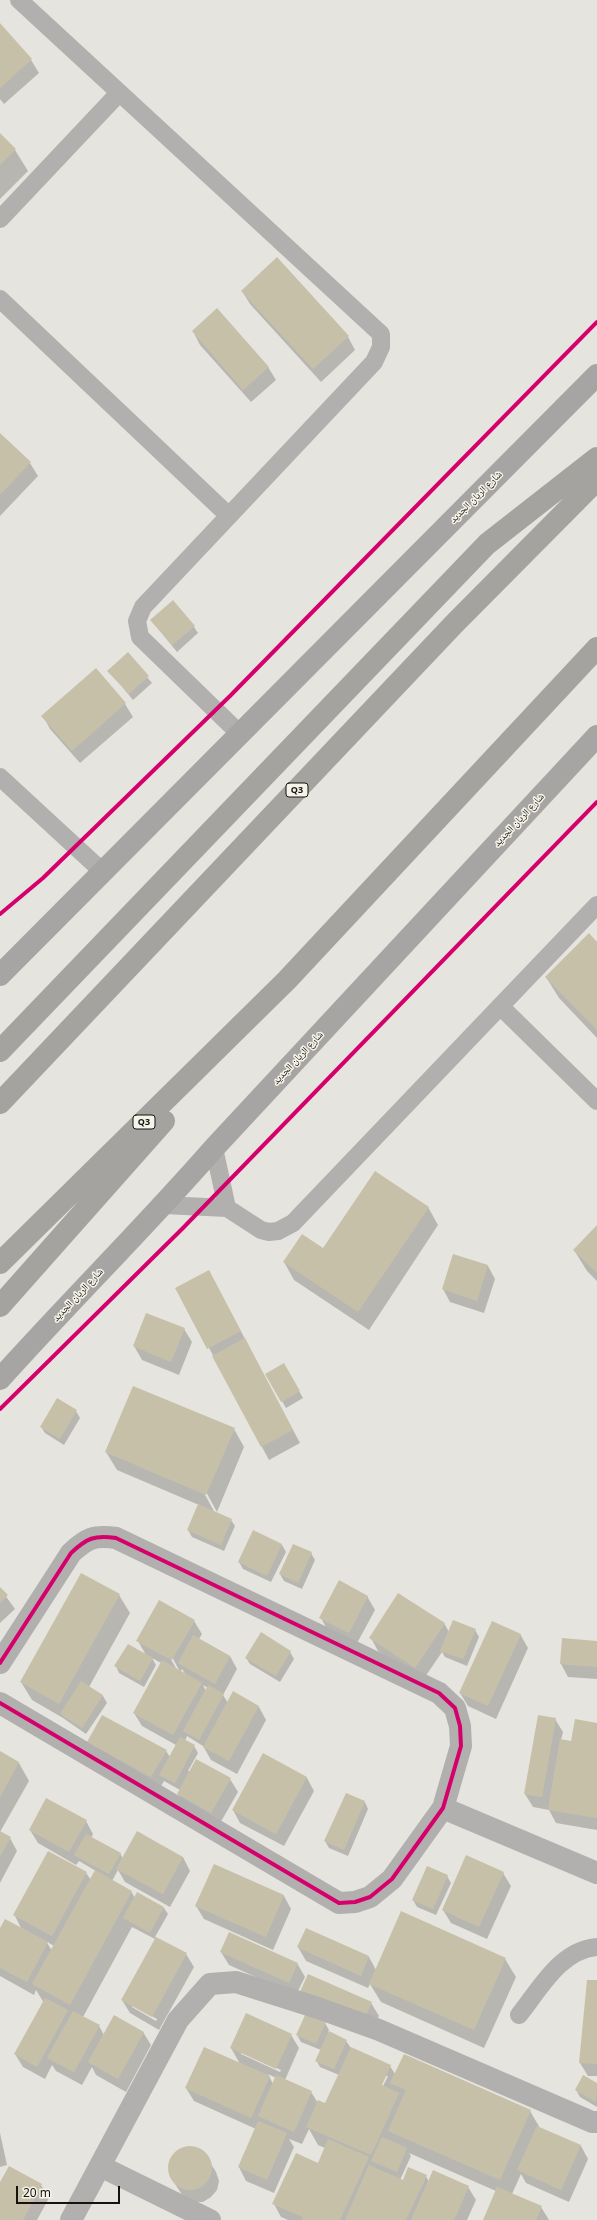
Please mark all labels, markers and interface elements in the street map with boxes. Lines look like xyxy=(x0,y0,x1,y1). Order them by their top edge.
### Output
street label: شارع الريان الجديد xyxy=(447,468,505,526)
road number: Q3 xyxy=(286,783,308,797)
street label: شارع الريان الجديد xyxy=(491,791,547,849)
street label: شارع الريان الجديد xyxy=(270,1029,326,1087)
road number: Q3 xyxy=(133,1115,155,1129)
street label: شارع الريان الجديد xyxy=(50,1266,106,1324)
scale bar xyxy=(18,2178,122,2204)
text: 20 m xyxy=(23,2184,51,2201)

